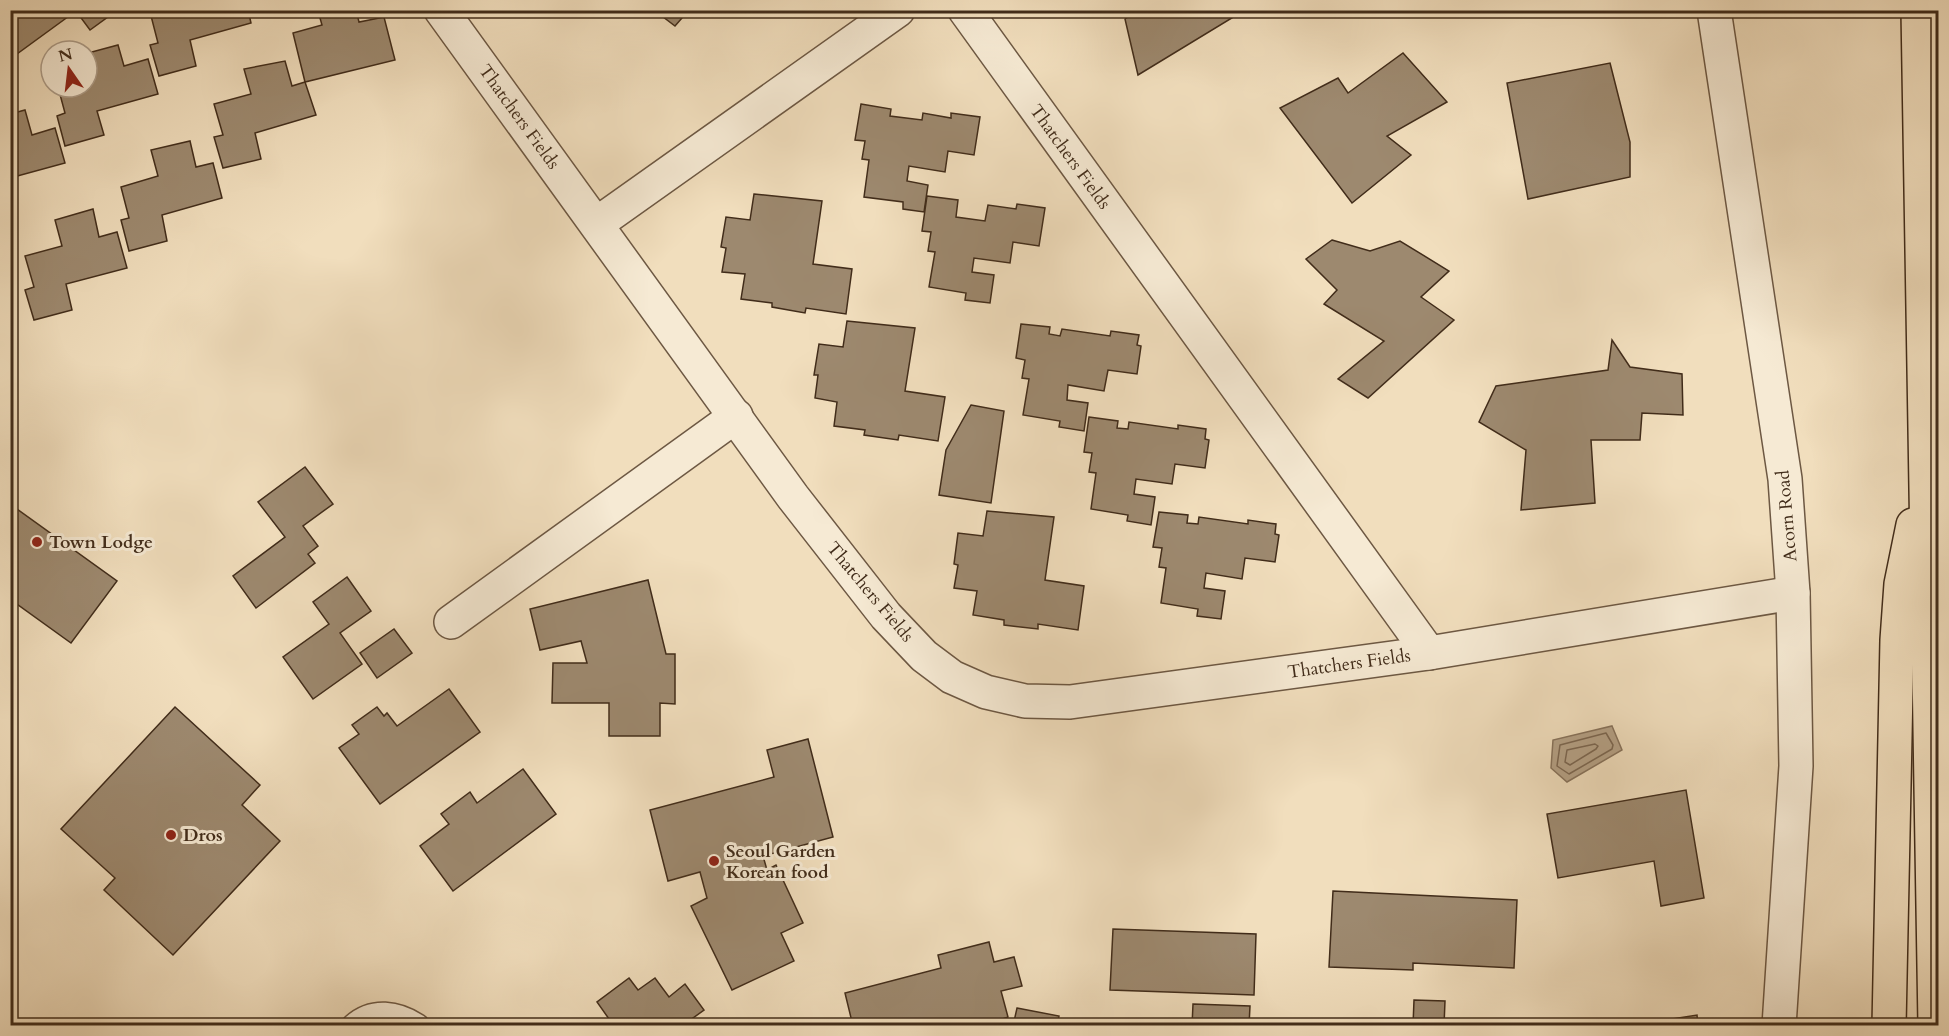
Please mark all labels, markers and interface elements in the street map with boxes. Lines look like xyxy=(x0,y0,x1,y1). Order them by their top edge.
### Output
north arrow xyxy=(39,39,99,99)
text: N xyxy=(56,43,75,68)
street label: Thatchers Fields xyxy=(472,60,566,174)
street label: Thatchers Fields xyxy=(1023,100,1117,214)
street label: Acorn Road xyxy=(1771,469,1803,563)
place label: Town Lodge xyxy=(49,530,153,555)
marker: Town Lodge xyxy=(30,535,44,549)
street label: Thatchers Fields xyxy=(821,537,919,647)
street label: Thatchers Fields xyxy=(1286,643,1412,685)
place label: Dros xyxy=(183,823,223,848)
marker: Dros xyxy=(164,828,178,842)
place label: Seoul Garden Korean food xyxy=(726,839,836,885)
marker: Seoul Garden Korean food xyxy=(707,854,721,868)

